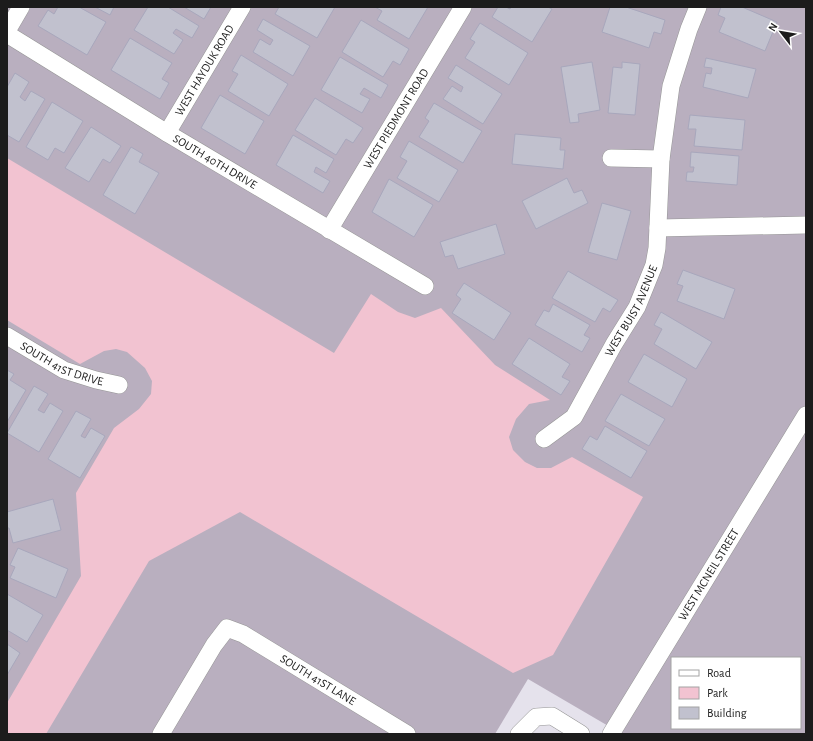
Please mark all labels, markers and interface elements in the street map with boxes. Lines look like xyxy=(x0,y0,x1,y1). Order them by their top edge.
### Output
north arrow xyxy=(761,12,801,52)
text: N xyxy=(766,21,780,33)
street label: WEST HAYDUK ROAD xyxy=(173,23,236,118)
street label: WEST PIEDMONT ROAD xyxy=(361,66,431,171)
street label: SOUTH 40TH DRIVE xyxy=(171,132,259,191)
street label: WEST BUIST AVENUE xyxy=(602,263,659,358)
street label: SOUTH 41ST DRIVE xyxy=(18,339,105,387)
street label: WEST MCNEIL STREET xyxy=(676,526,741,623)
street label: SOUTH 41ST LANE xyxy=(278,652,358,707)
legend xyxy=(671,657,801,729)
text: Road xyxy=(707,667,731,679)
text: Park xyxy=(707,687,728,699)
text: Building xyxy=(707,707,747,719)

